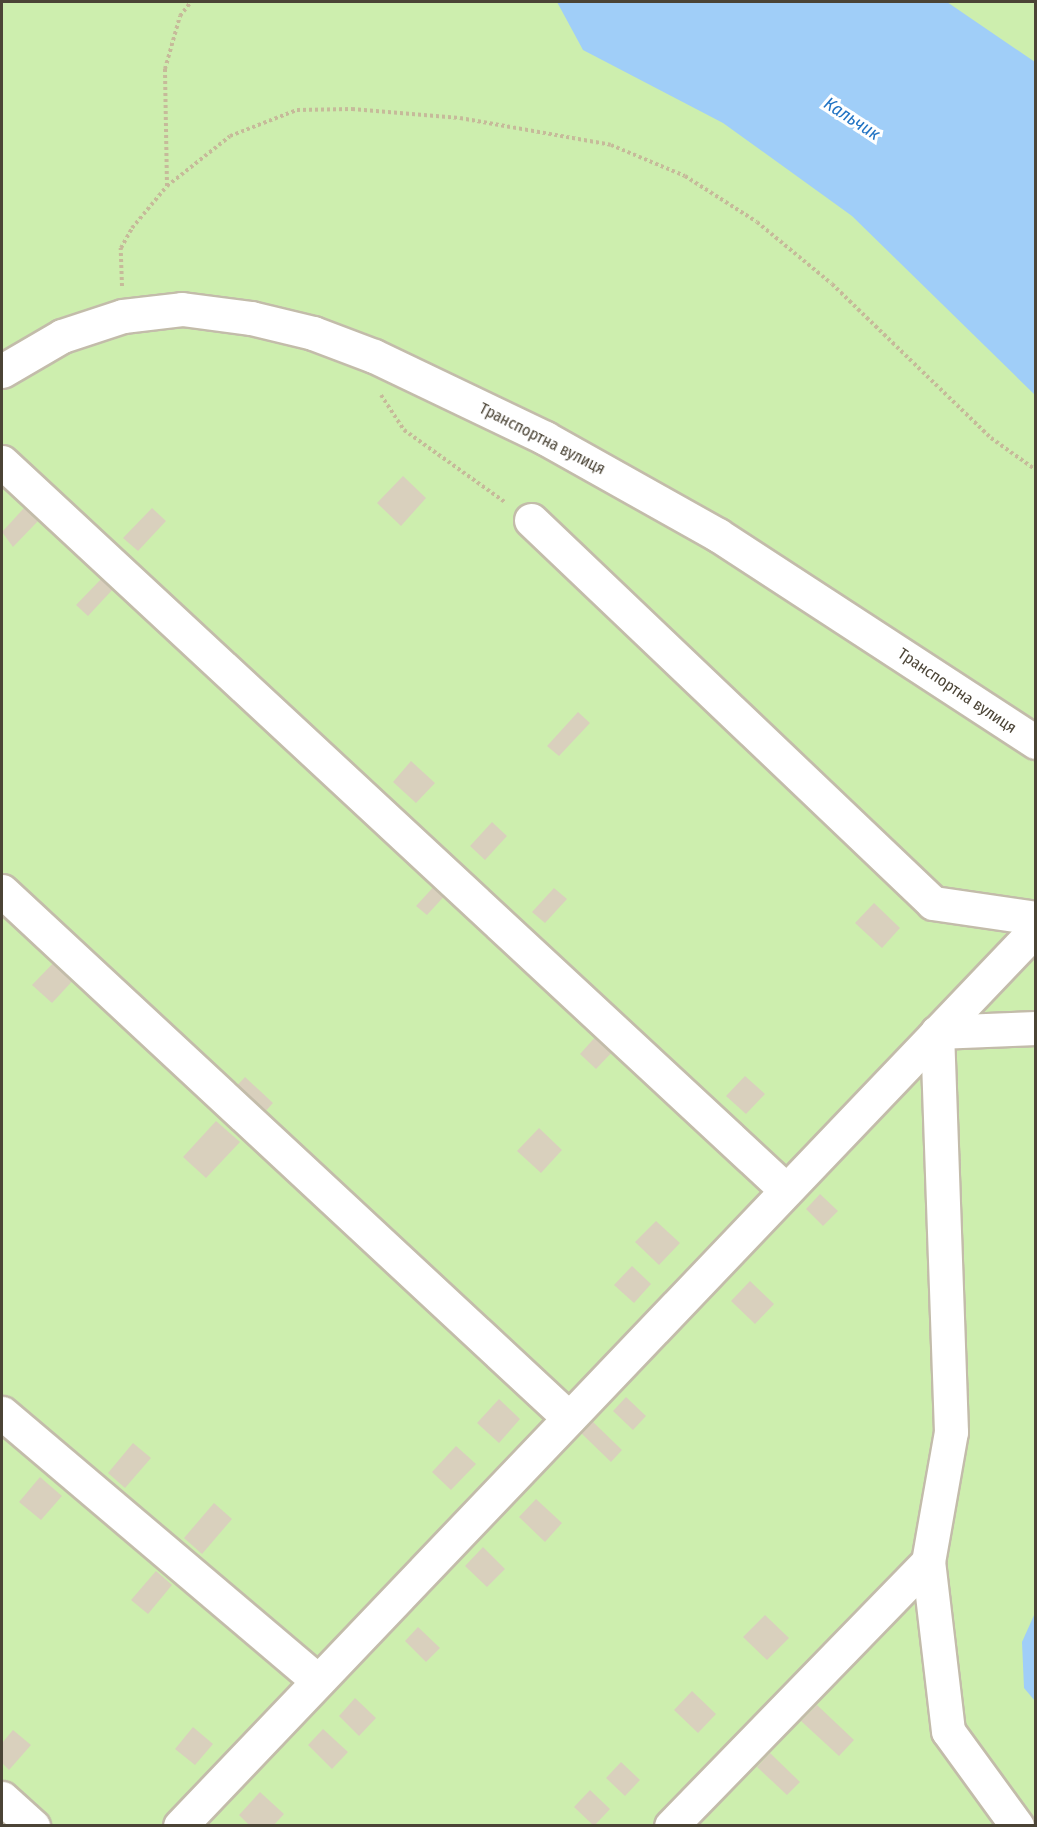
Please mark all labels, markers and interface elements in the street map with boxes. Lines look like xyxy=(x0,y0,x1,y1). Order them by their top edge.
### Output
water label: Кальчик xyxy=(820,93,884,145)
street label: Транспортна вулиця xyxy=(476,399,608,479)
street label: Транспортна вулиця xyxy=(894,644,1020,738)

